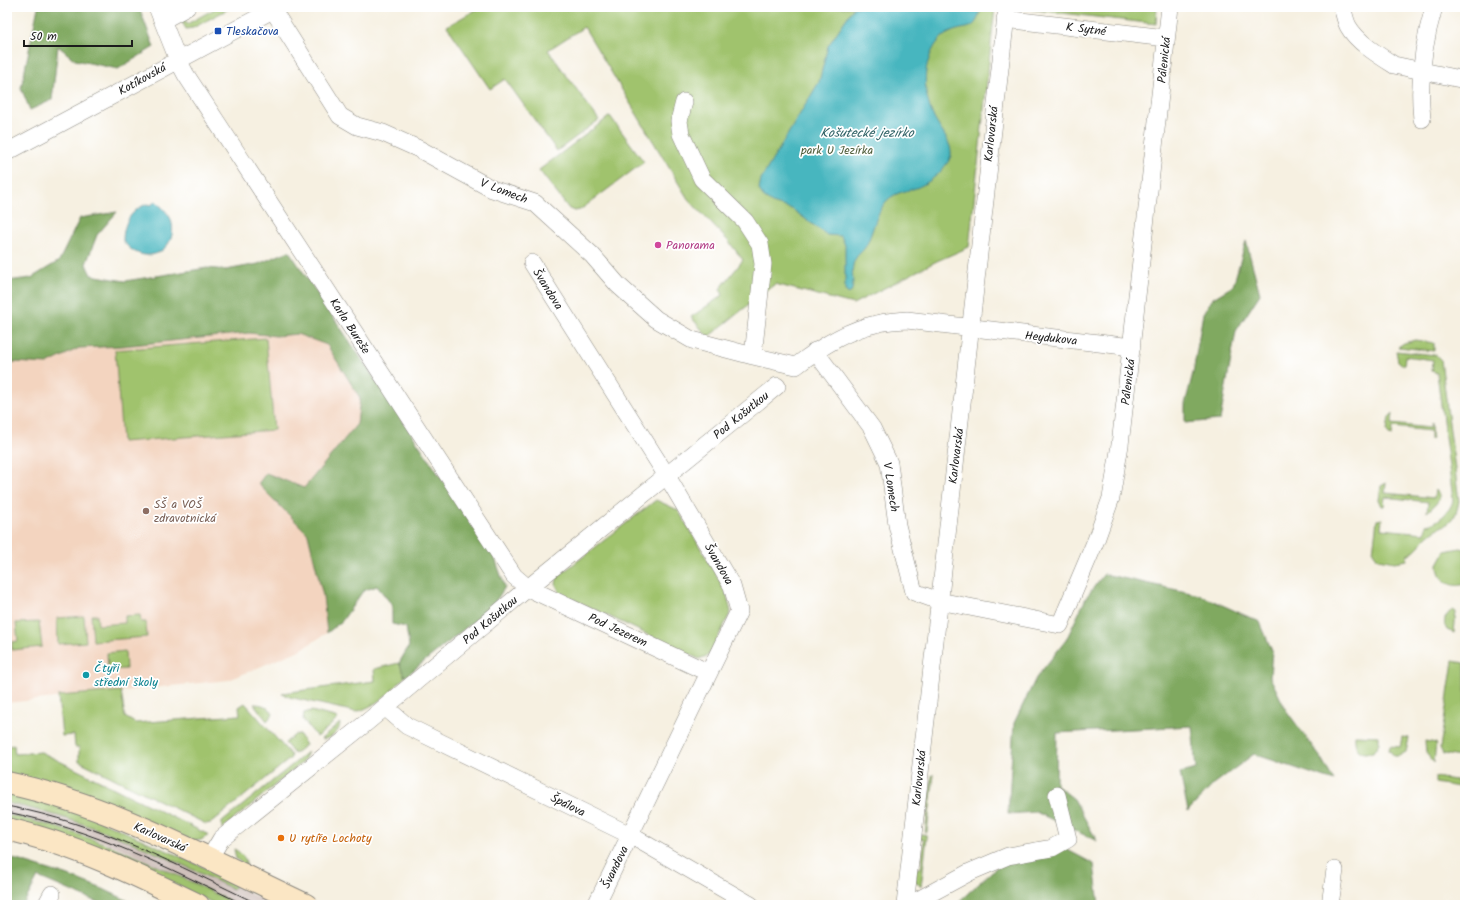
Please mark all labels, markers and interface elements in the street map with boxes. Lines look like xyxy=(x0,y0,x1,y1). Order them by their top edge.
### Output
street label: K Sytné xyxy=(1065,18,1108,41)
scale bar xyxy=(24,22,132,48)
place label: Tleskačova xyxy=(226,22,279,41)
marker: Tleskačova xyxy=(213,26,223,36)
text: 50 m xyxy=(30,27,57,46)
street label: Pálenická xyxy=(1153,35,1177,84)
street label: Kotíkovská xyxy=(115,58,171,100)
street label: Karlovarská xyxy=(979,104,1004,163)
water label: Košutecké jezírko xyxy=(820,123,915,144)
park label: park U Jezírka xyxy=(800,141,873,160)
street label: V Lomech xyxy=(477,174,531,209)
place label: Panorama xyxy=(666,236,715,255)
marker: Panorama xyxy=(653,240,663,250)
street label: Švandova xyxy=(527,265,568,314)
street label: Karla Bureše xyxy=(324,295,375,359)
street label: Heydukova xyxy=(1024,326,1078,351)
street label: Pálenická xyxy=(1116,357,1141,406)
street label: Pod Košutkou xyxy=(709,387,774,444)
street label: Karlovarská xyxy=(944,426,970,485)
street label: V Lomech xyxy=(877,461,904,513)
place label: SŠ a VOŠ zdravotnická xyxy=(154,495,217,528)
marker: SŠ a VOŠ zdravotnická xyxy=(141,506,151,516)
street label: Švandova xyxy=(699,540,738,589)
street label: Pod Košutkou xyxy=(458,591,523,649)
street label: Pod Jezerem xyxy=(585,608,651,653)
place label: Čtyři střední školy xyxy=(94,659,158,692)
marker: Čtyři střední školy xyxy=(81,670,91,680)
street label: Karlovarská xyxy=(907,748,932,807)
street label: Špálova xyxy=(547,789,589,822)
street label: Karlovarská xyxy=(130,817,191,858)
place label: U rytíře Lochoty xyxy=(289,829,372,848)
marker: U rytíře Lochoty xyxy=(276,833,286,843)
street label: Švandova xyxy=(597,842,634,892)

